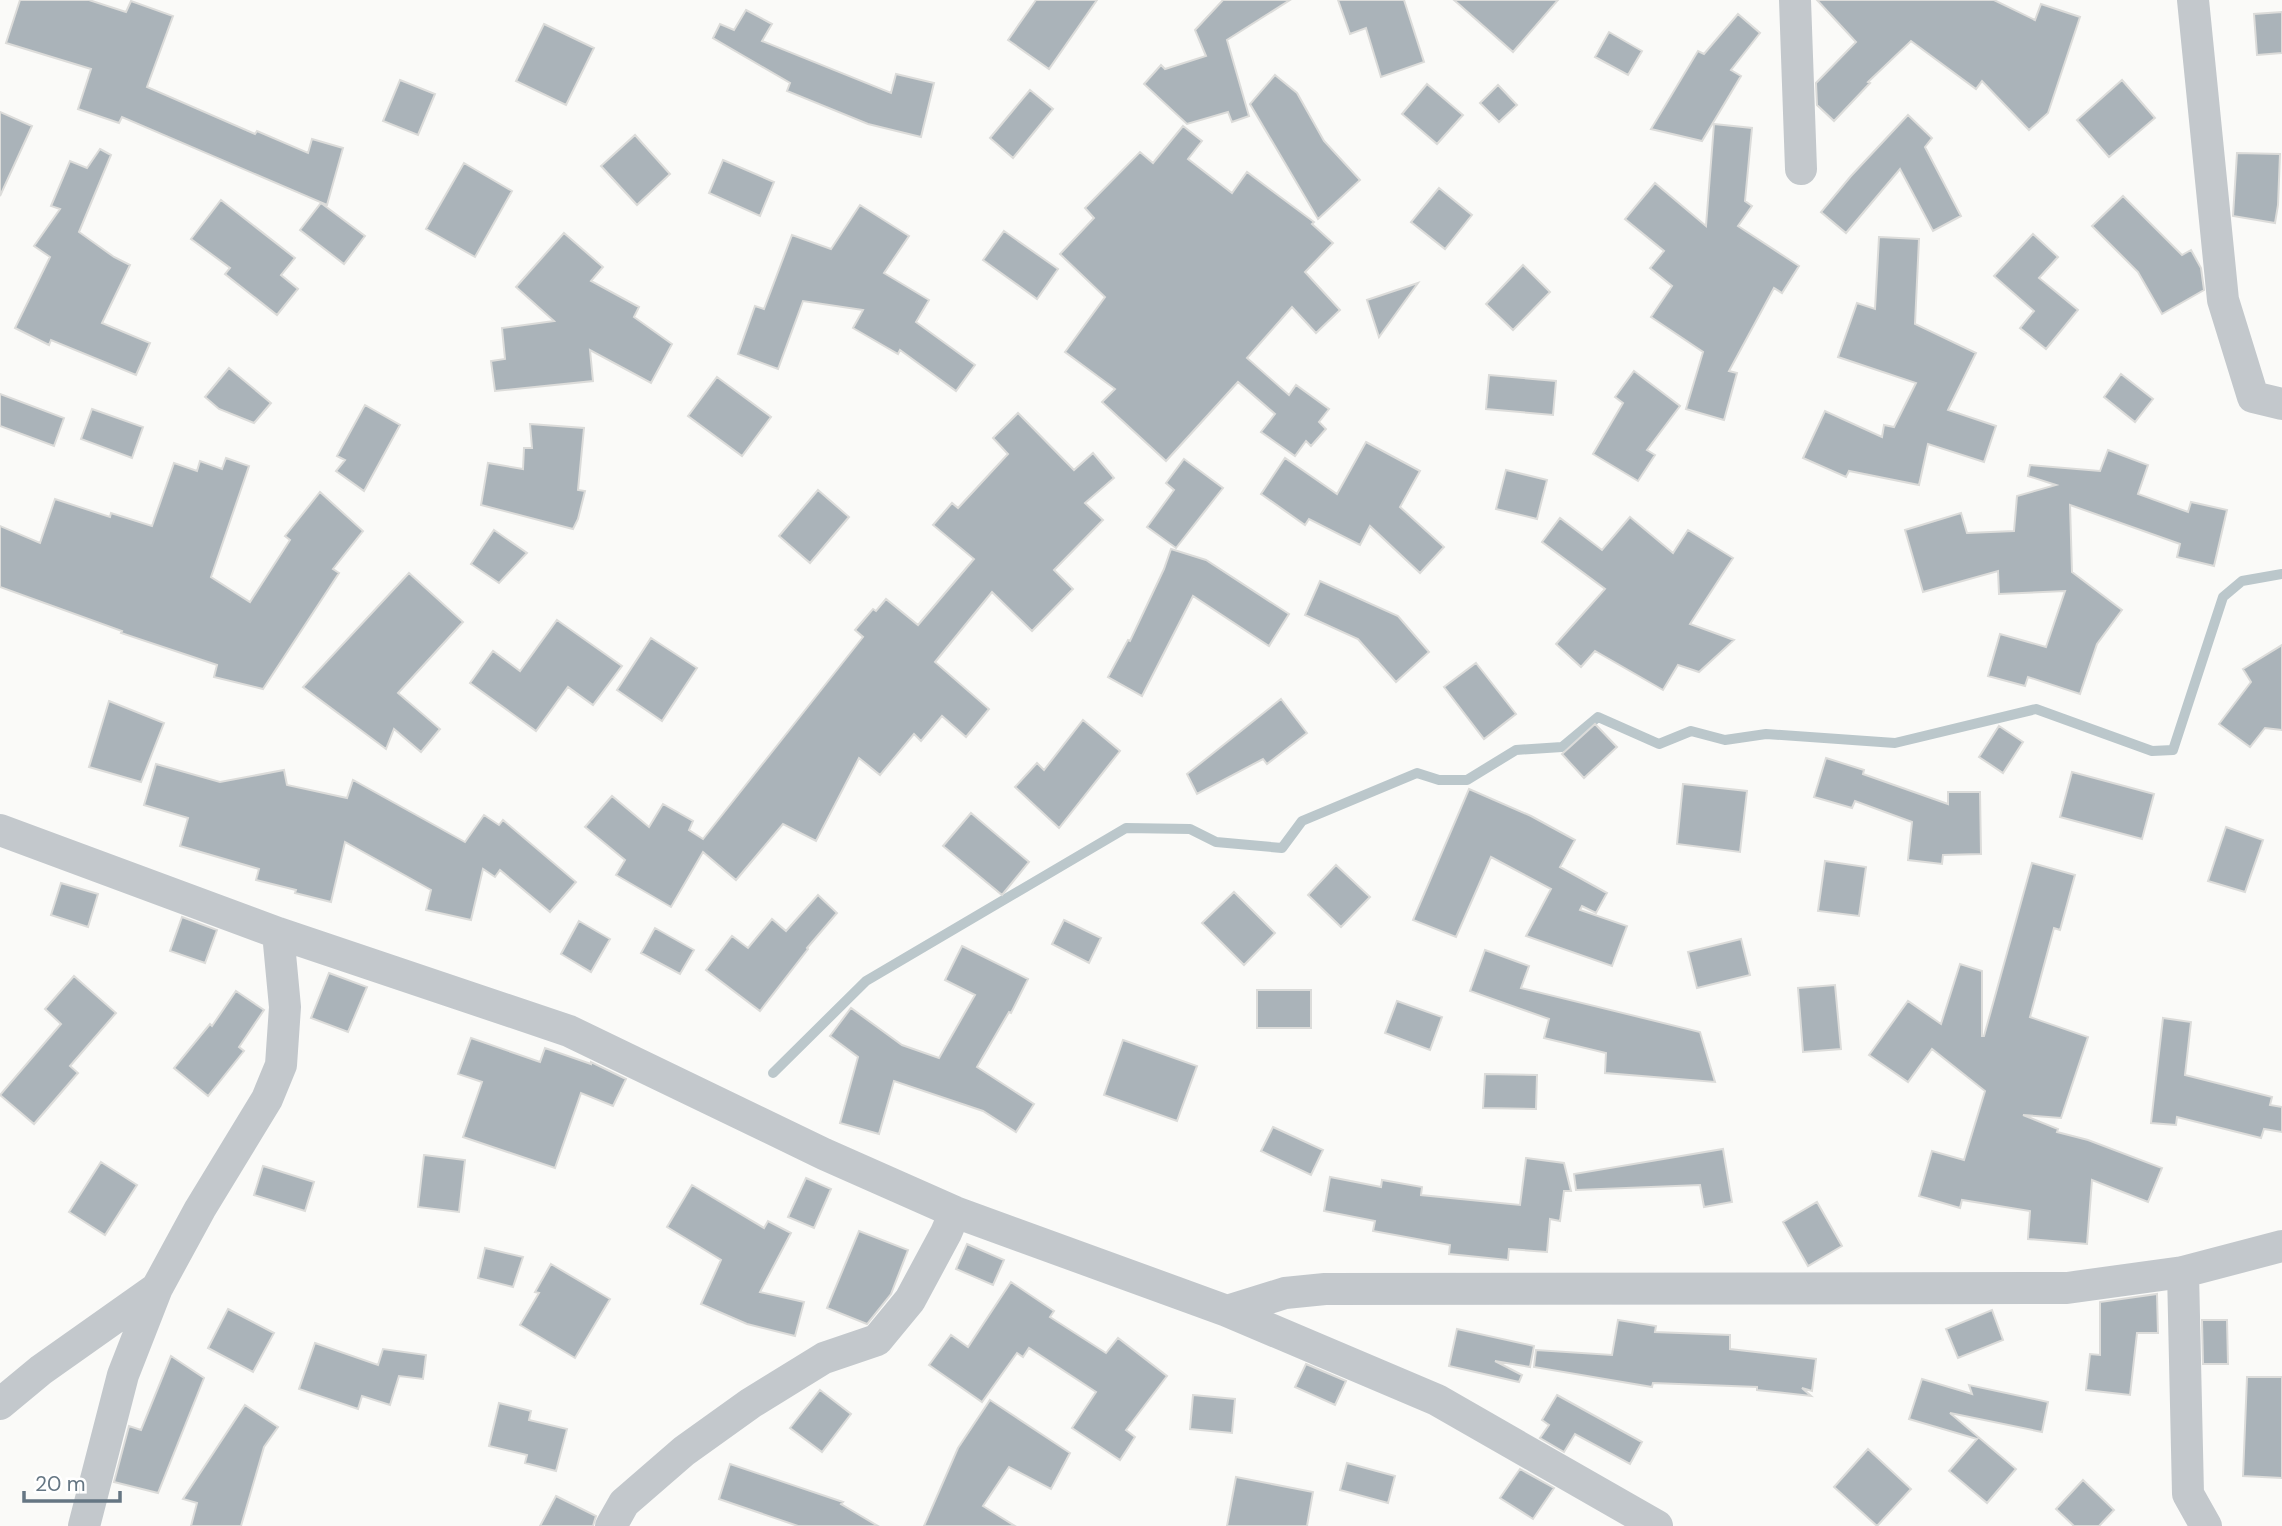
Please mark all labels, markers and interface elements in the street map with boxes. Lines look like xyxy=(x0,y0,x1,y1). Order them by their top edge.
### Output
scale bar xyxy=(24,1460,121,1504)
text: 20 m xyxy=(35,1470,86,1498)

